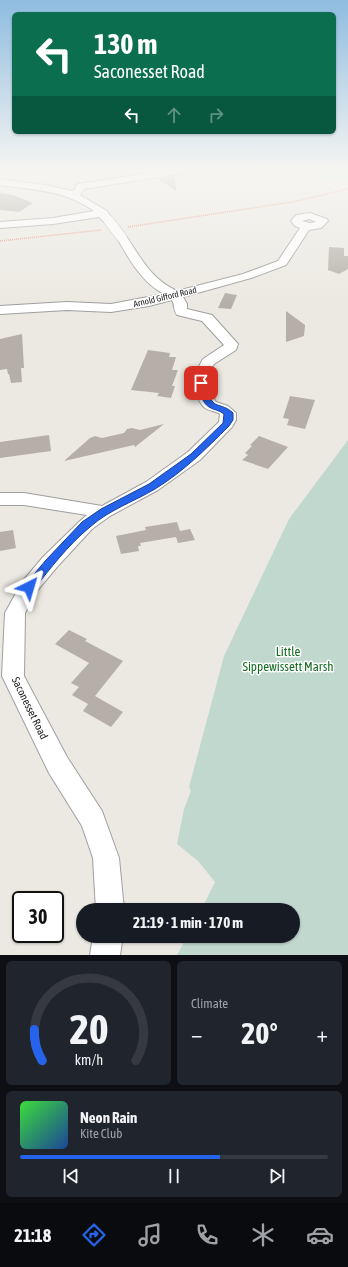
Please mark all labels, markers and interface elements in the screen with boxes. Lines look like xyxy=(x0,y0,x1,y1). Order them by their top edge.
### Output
icon: left xyxy=(28,28,80,80)
text: 130 m xyxy=(94,28,157,60)
text: Saconesset Road xyxy=(94,61,205,82)
icon: left xyxy=(121,104,143,126)
icon: ahead xyxy=(163,104,185,126)
icon: right xyxy=(205,104,227,126)
street label: Arnold Gifford Road xyxy=(132,285,198,309)
pin xyxy=(184,366,218,400)
icon: arrive xyxy=(190,372,212,394)
position arrow xyxy=(8,566,50,608)
park label: Little Sippewissett Marsh xyxy=(242,644,334,674)
street label: Saconesset Road xyxy=(10,675,50,741)
speed limit sign: 30 xyxy=(12,891,64,943)
text: 21:19 · 1 min · 170 m xyxy=(133,914,243,931)
text: Climate xyxy=(191,996,228,1011)
text: 20 xyxy=(69,1005,108,1053)
text: 20° xyxy=(241,1016,278,1050)
text: − xyxy=(191,1021,202,1047)
text: + xyxy=(317,1021,328,1047)
text: km/h xyxy=(74,1052,103,1068)
text: Neon Rain xyxy=(80,1109,137,1126)
text: Kite Club xyxy=(80,1126,122,1141)
icon: previous xyxy=(60,1165,82,1187)
icon: pause xyxy=(163,1165,185,1187)
icon: next xyxy=(266,1165,288,1187)
icon: directions xyxy=(80,1221,108,1249)
icon: music xyxy=(136,1221,164,1249)
icon: phone xyxy=(193,1221,221,1249)
icon: climate xyxy=(249,1221,277,1249)
icon: car xyxy=(306,1221,334,1249)
text: 21:18 xyxy=(14,1225,51,1246)

